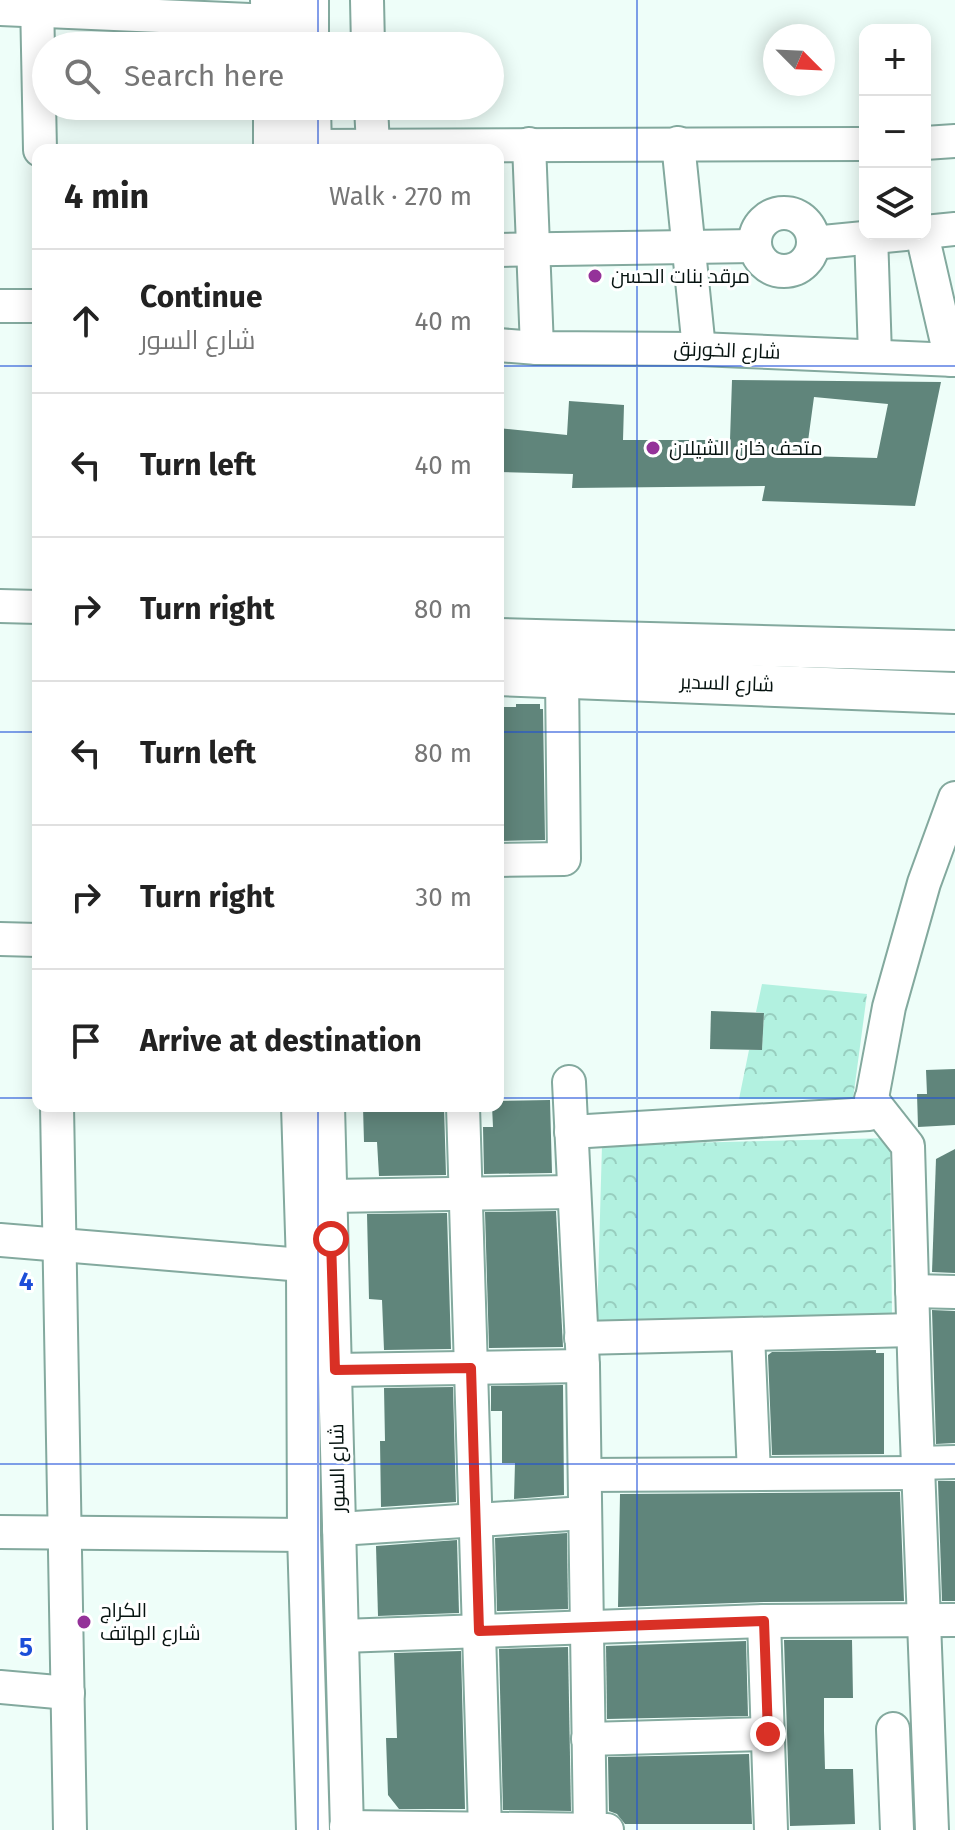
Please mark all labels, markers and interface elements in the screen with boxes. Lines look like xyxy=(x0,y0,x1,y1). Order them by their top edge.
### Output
north arrow xyxy=(763,24,835,96)
map controls xyxy=(859,24,931,240)
button: + xyxy=(859,24,931,96)
search box xyxy=(32,32,504,120)
icon: search xyxy=(60,54,104,98)
text: Search here xyxy=(124,58,284,94)
button: − xyxy=(859,96,931,168)
button: layers xyxy=(859,168,931,240)
text: 4 min xyxy=(64,176,149,217)
text: Walk · 270 m xyxy=(329,181,472,212)
place label: مرقد بنات الحسن xyxy=(611,264,750,289)
marker: مرقد بنات الحسن xyxy=(586,267,604,285)
text: Continue xyxy=(140,279,263,315)
icon: ahead xyxy=(64,299,108,343)
text: 40 m xyxy=(414,306,472,337)
text: شارع السور xyxy=(140,325,256,356)
street label: شارع الخورنق xyxy=(673,336,781,366)
place label: متحف خان الشيلان xyxy=(669,436,823,461)
marker: متحف خان الشيلان xyxy=(644,439,662,457)
icon: left xyxy=(64,443,108,487)
text: Turn left xyxy=(140,447,256,483)
text: 40 m xyxy=(414,450,472,481)
icon: right xyxy=(64,587,108,631)
text: Turn right xyxy=(140,591,275,627)
text: 80 m xyxy=(414,594,472,625)
street label: شارع السدير xyxy=(678,669,774,699)
icon: left xyxy=(64,731,108,775)
text: Turn left xyxy=(140,735,256,771)
text: 80 m xyxy=(414,738,472,769)
icon: right xyxy=(64,875,108,919)
text: Turn right xyxy=(140,879,275,915)
text: 30 m xyxy=(415,882,472,913)
icon: arrive xyxy=(64,1019,108,1063)
text: Arrive at destination xyxy=(140,1023,422,1059)
route start xyxy=(313,1221,349,1257)
text: 4 xyxy=(19,1266,34,1297)
street label: شارع السور xyxy=(324,1423,352,1514)
place label: الكراج شارع الهاتف xyxy=(100,1598,200,1647)
marker: الكراج شارع الهاتف xyxy=(75,1613,93,1631)
text: 5 xyxy=(19,1632,33,1663)
route end xyxy=(750,1716,786,1752)

